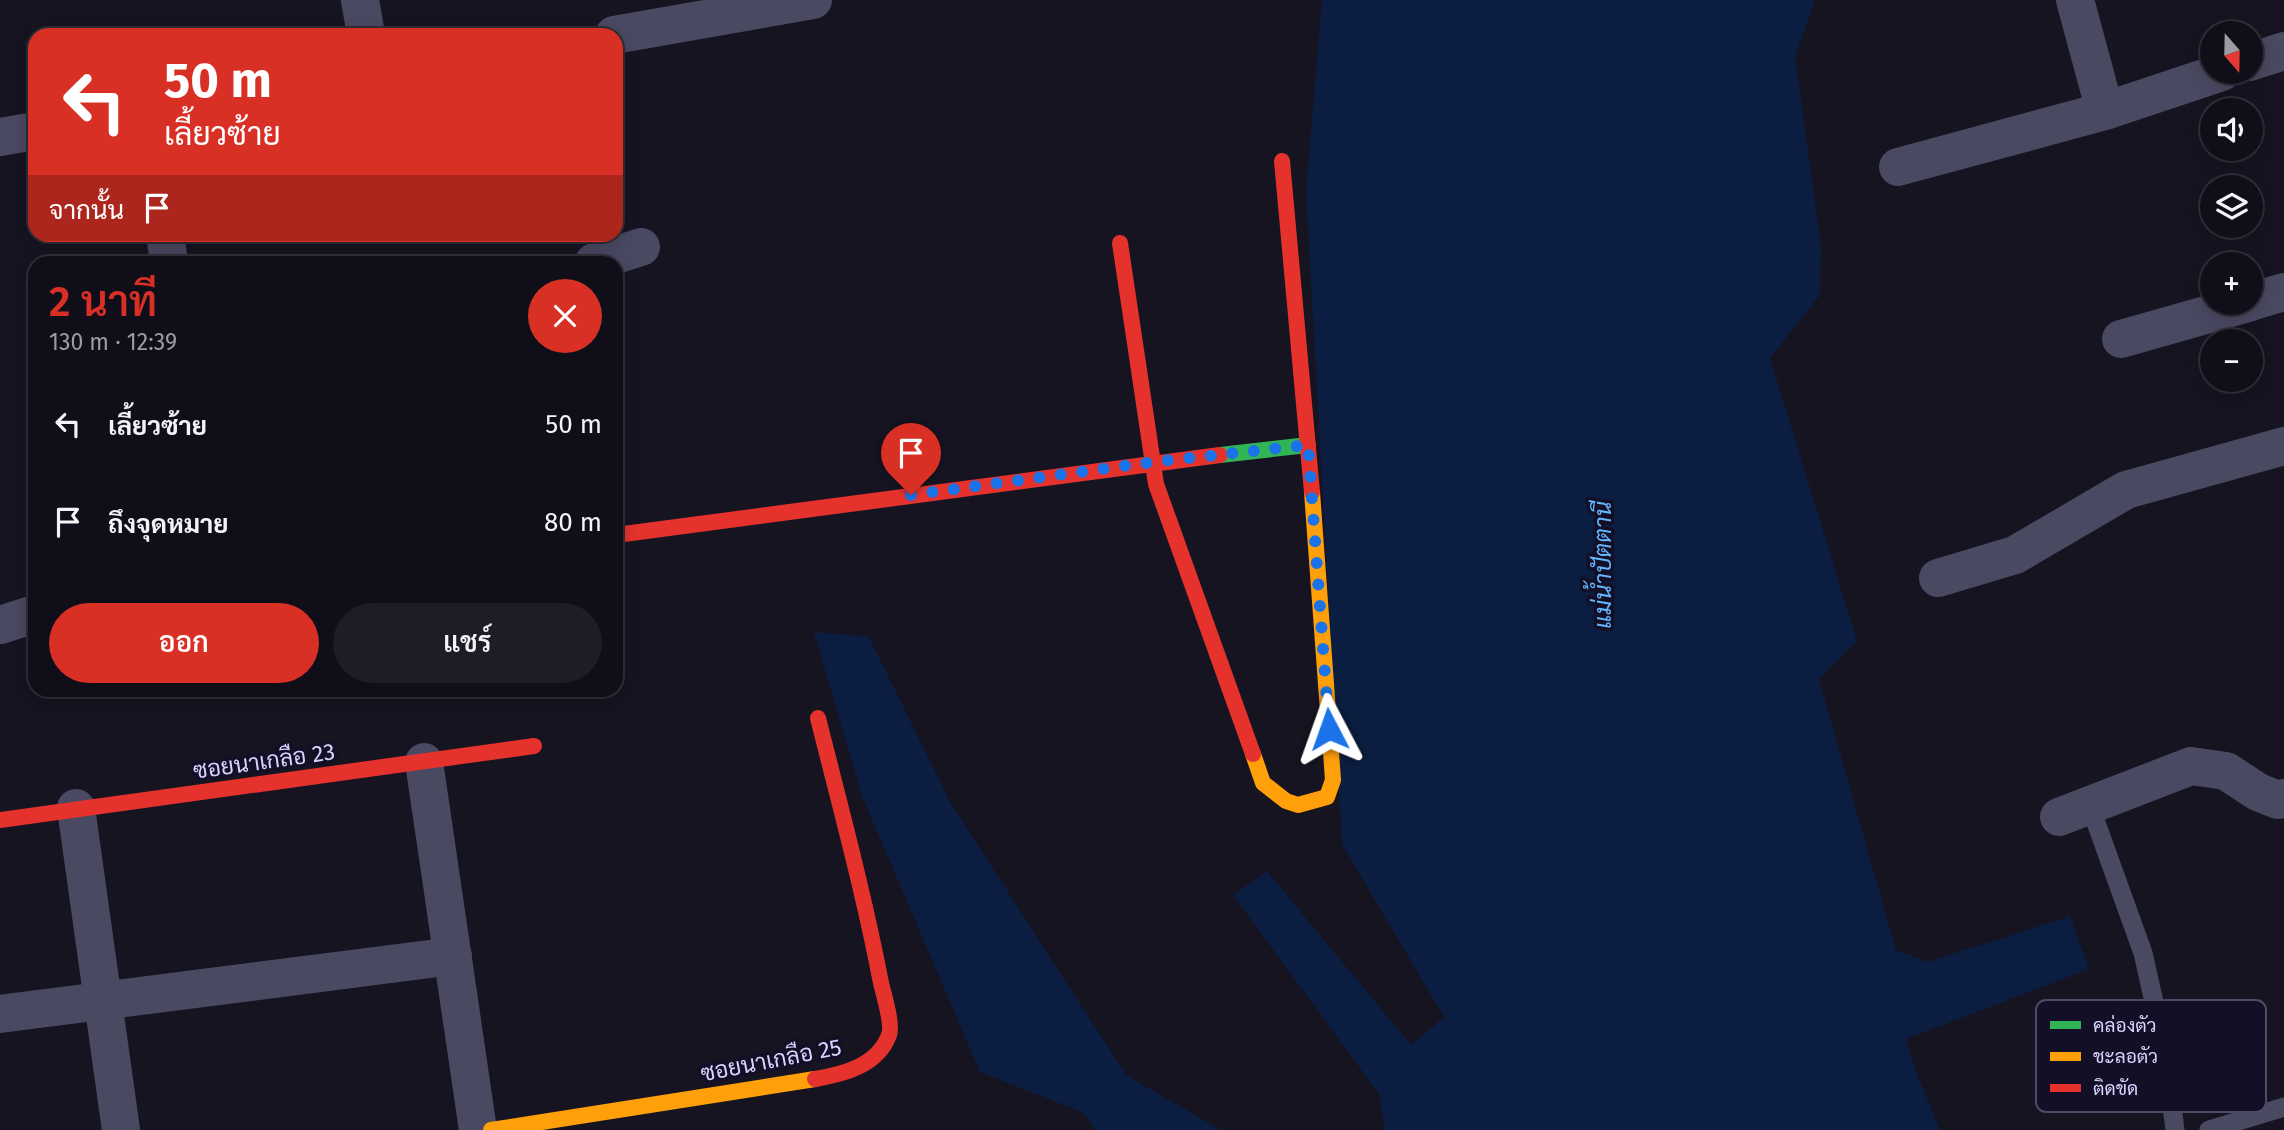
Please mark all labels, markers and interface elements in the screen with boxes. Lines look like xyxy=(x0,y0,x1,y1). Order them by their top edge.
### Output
north arrow xyxy=(2200,21,2263,84)
map controls xyxy=(2200,21,2263,392)
text: 50 m xyxy=(164,51,272,110)
icon: left xyxy=(49,56,140,147)
button: sound xyxy=(2200,98,2263,161)
text: เลี้ยวซ้าย xyxy=(164,115,281,153)
button: layers xyxy=(2200,175,2263,238)
icon: arrive xyxy=(138,189,176,227)
text: จากนั้น xyxy=(49,195,124,226)
button: + xyxy=(2200,252,2263,315)
text: 2 นาที xyxy=(49,277,157,327)
button: close xyxy=(528,279,602,353)
text: 130 m · 12:39 xyxy=(49,328,177,356)
button: − xyxy=(2200,329,2263,392)
icon: left xyxy=(49,405,87,443)
text: 50 m xyxy=(545,409,602,440)
text: เลี้ยวซ้าย xyxy=(108,411,207,442)
pin xyxy=(881,423,941,495)
icon: arrive xyxy=(892,434,930,472)
water label: แม่น้ำปัตตานี xyxy=(1583,499,1617,629)
icon: arrive xyxy=(49,503,87,541)
text: 80 m xyxy=(544,507,602,538)
text: ถึงจุดหมาย xyxy=(108,509,229,540)
button: ออก xyxy=(49,603,319,683)
button: แชร์ xyxy=(333,603,602,683)
position arrow xyxy=(1292,692,1366,766)
street label: ซอยนาเกลือ 23 xyxy=(191,736,337,785)
legend xyxy=(2036,1000,2266,1112)
text: คล่องตัว xyxy=(2093,1014,2157,1037)
street label: ซอยนาเกลือ 25 xyxy=(698,1032,844,1087)
text: ชะลอตัว xyxy=(2093,1045,2158,1068)
text: ติดขัด xyxy=(2093,1077,2138,1100)

